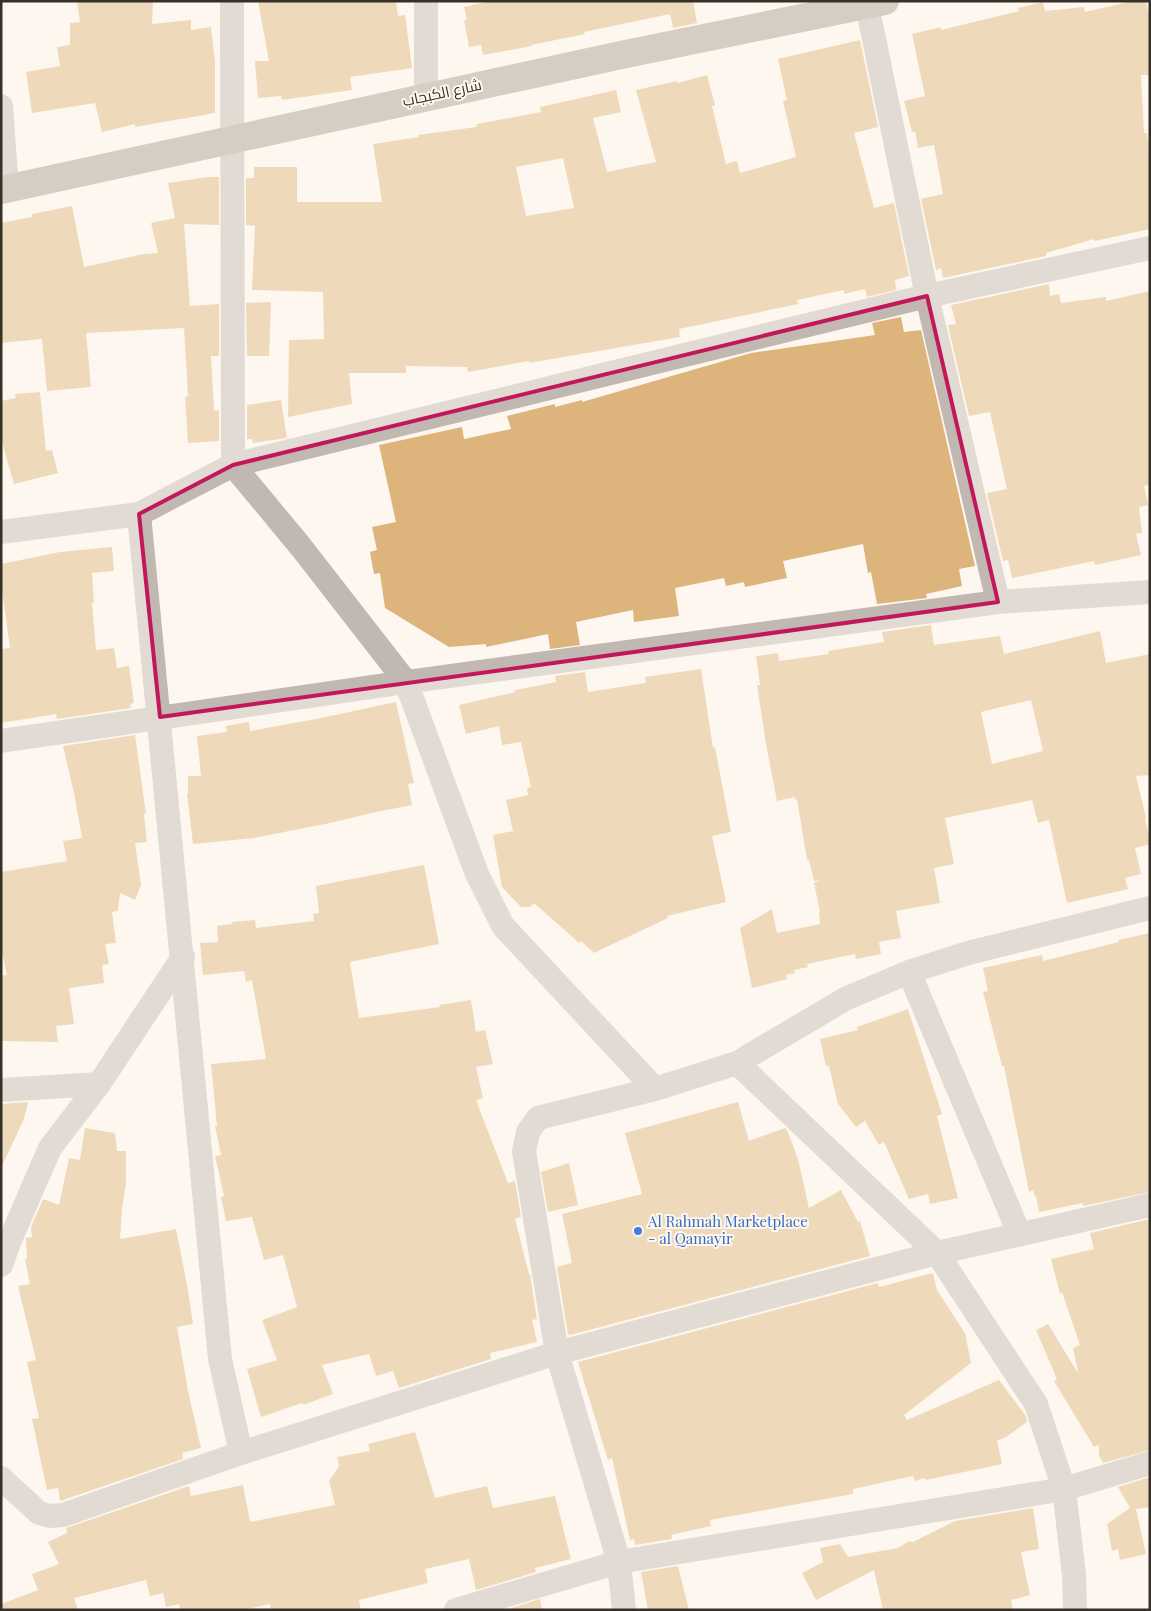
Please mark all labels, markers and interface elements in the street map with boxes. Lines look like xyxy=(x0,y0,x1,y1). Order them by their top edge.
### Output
street label: شارع الكبجاب xyxy=(400,74,484,112)
place label: Al Rahmah Marketplace - al Qamayir xyxy=(647,1211,808,1248)
marker: Al Rahmah Marketplace - al Qamayir xyxy=(632,1225,644,1237)

